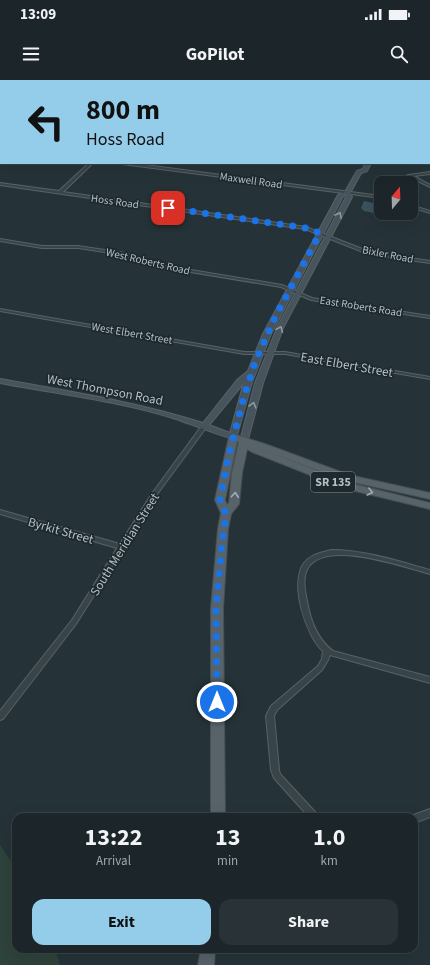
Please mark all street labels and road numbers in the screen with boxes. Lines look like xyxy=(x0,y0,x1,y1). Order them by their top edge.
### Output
street label: Maxwell Road xyxy=(219,169,283,192)
street label: Hoss Road xyxy=(90,191,140,212)
street label: Bixler Road xyxy=(361,242,415,267)
street label: West Roberts Road xyxy=(104,245,191,278)
street label: East Roberts Road xyxy=(319,293,403,320)
street label: West Elbert Street xyxy=(90,319,174,348)
street label: East Elbert Street xyxy=(299,348,395,382)
street label: West Thompson Road xyxy=(45,370,164,410)
road number: SR 135 xyxy=(311,472,355,492)
street label: South Meridian Street xyxy=(86,489,164,599)
street label: Byrkit Street xyxy=(26,513,96,549)

